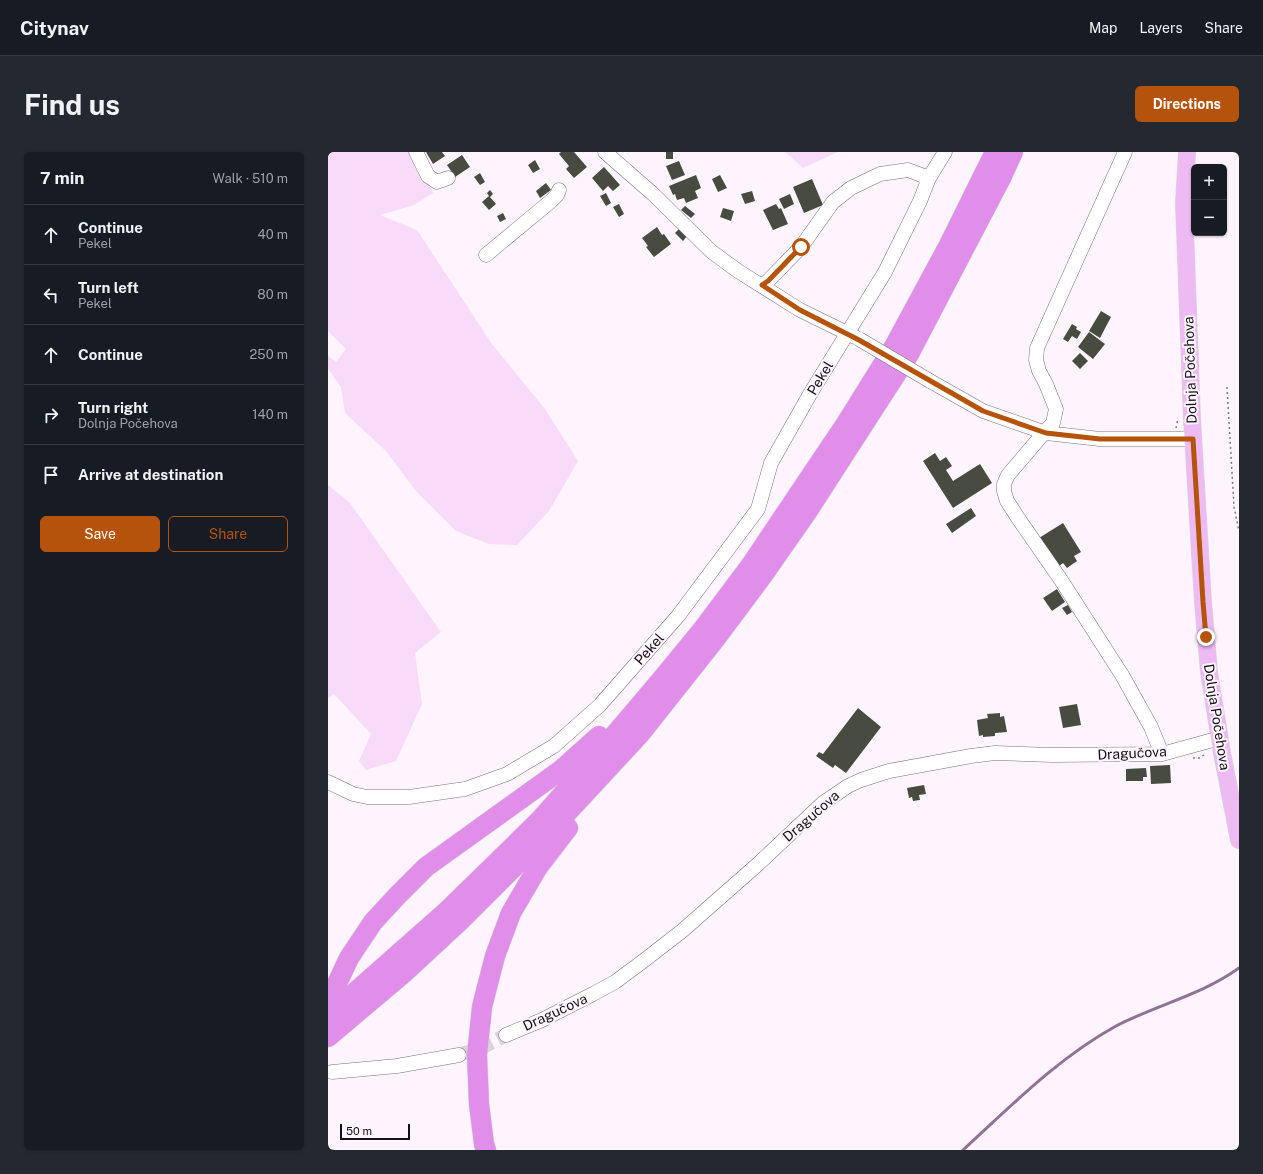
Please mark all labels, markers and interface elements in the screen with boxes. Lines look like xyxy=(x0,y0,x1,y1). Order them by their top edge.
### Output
text: Citynav xyxy=(20,17,89,39)
text: Map xyxy=(1089,20,1117,36)
text: Layers xyxy=(1139,20,1183,36)
text: Share xyxy=(1205,20,1243,36)
button: Directions xyxy=(1135,86,1239,122)
text: Find us xyxy=(24,88,120,121)
map controls xyxy=(1191,164,1227,236)
button: + xyxy=(1191,164,1227,200)
text: 7 min xyxy=(40,168,84,188)
text: Walk · 510 m xyxy=(213,171,288,186)
button: − xyxy=(1191,200,1227,236)
text: Continue xyxy=(78,219,143,236)
icon: ahead xyxy=(40,224,62,246)
text: 40 m xyxy=(257,227,288,242)
text: Pekel xyxy=(78,236,112,251)
route start xyxy=(792,238,810,256)
text: Turn left xyxy=(78,279,139,296)
icon: left xyxy=(40,284,62,306)
text: 80 m xyxy=(257,287,288,302)
text: Pekel xyxy=(78,296,112,311)
street label: Dolnja Počehova xyxy=(1180,316,1200,424)
icon: ahead xyxy=(40,344,62,366)
text: Continue xyxy=(78,346,143,363)
text: 250 m xyxy=(250,347,288,362)
street label: Pekel xyxy=(804,358,836,398)
text: Turn right xyxy=(78,399,148,416)
icon: right xyxy=(40,404,62,426)
text: 140 m xyxy=(252,407,288,422)
text: Dolnja Počehova xyxy=(78,416,178,431)
icon: arrive xyxy=(40,464,62,486)
text: Arrive at destination xyxy=(78,466,223,483)
button: Save xyxy=(40,516,160,552)
button: Share xyxy=(168,516,288,552)
route end xyxy=(1197,628,1215,646)
street label: Pekel xyxy=(631,630,667,668)
street label: Dolnja Počehova xyxy=(1201,663,1233,771)
street label: Dragučova xyxy=(1097,743,1167,763)
street label: Dragučova xyxy=(780,787,842,845)
street label: Dragučova xyxy=(520,990,590,1034)
scale bar xyxy=(340,1122,410,1141)
text: 50 m xyxy=(346,1125,372,1137)

